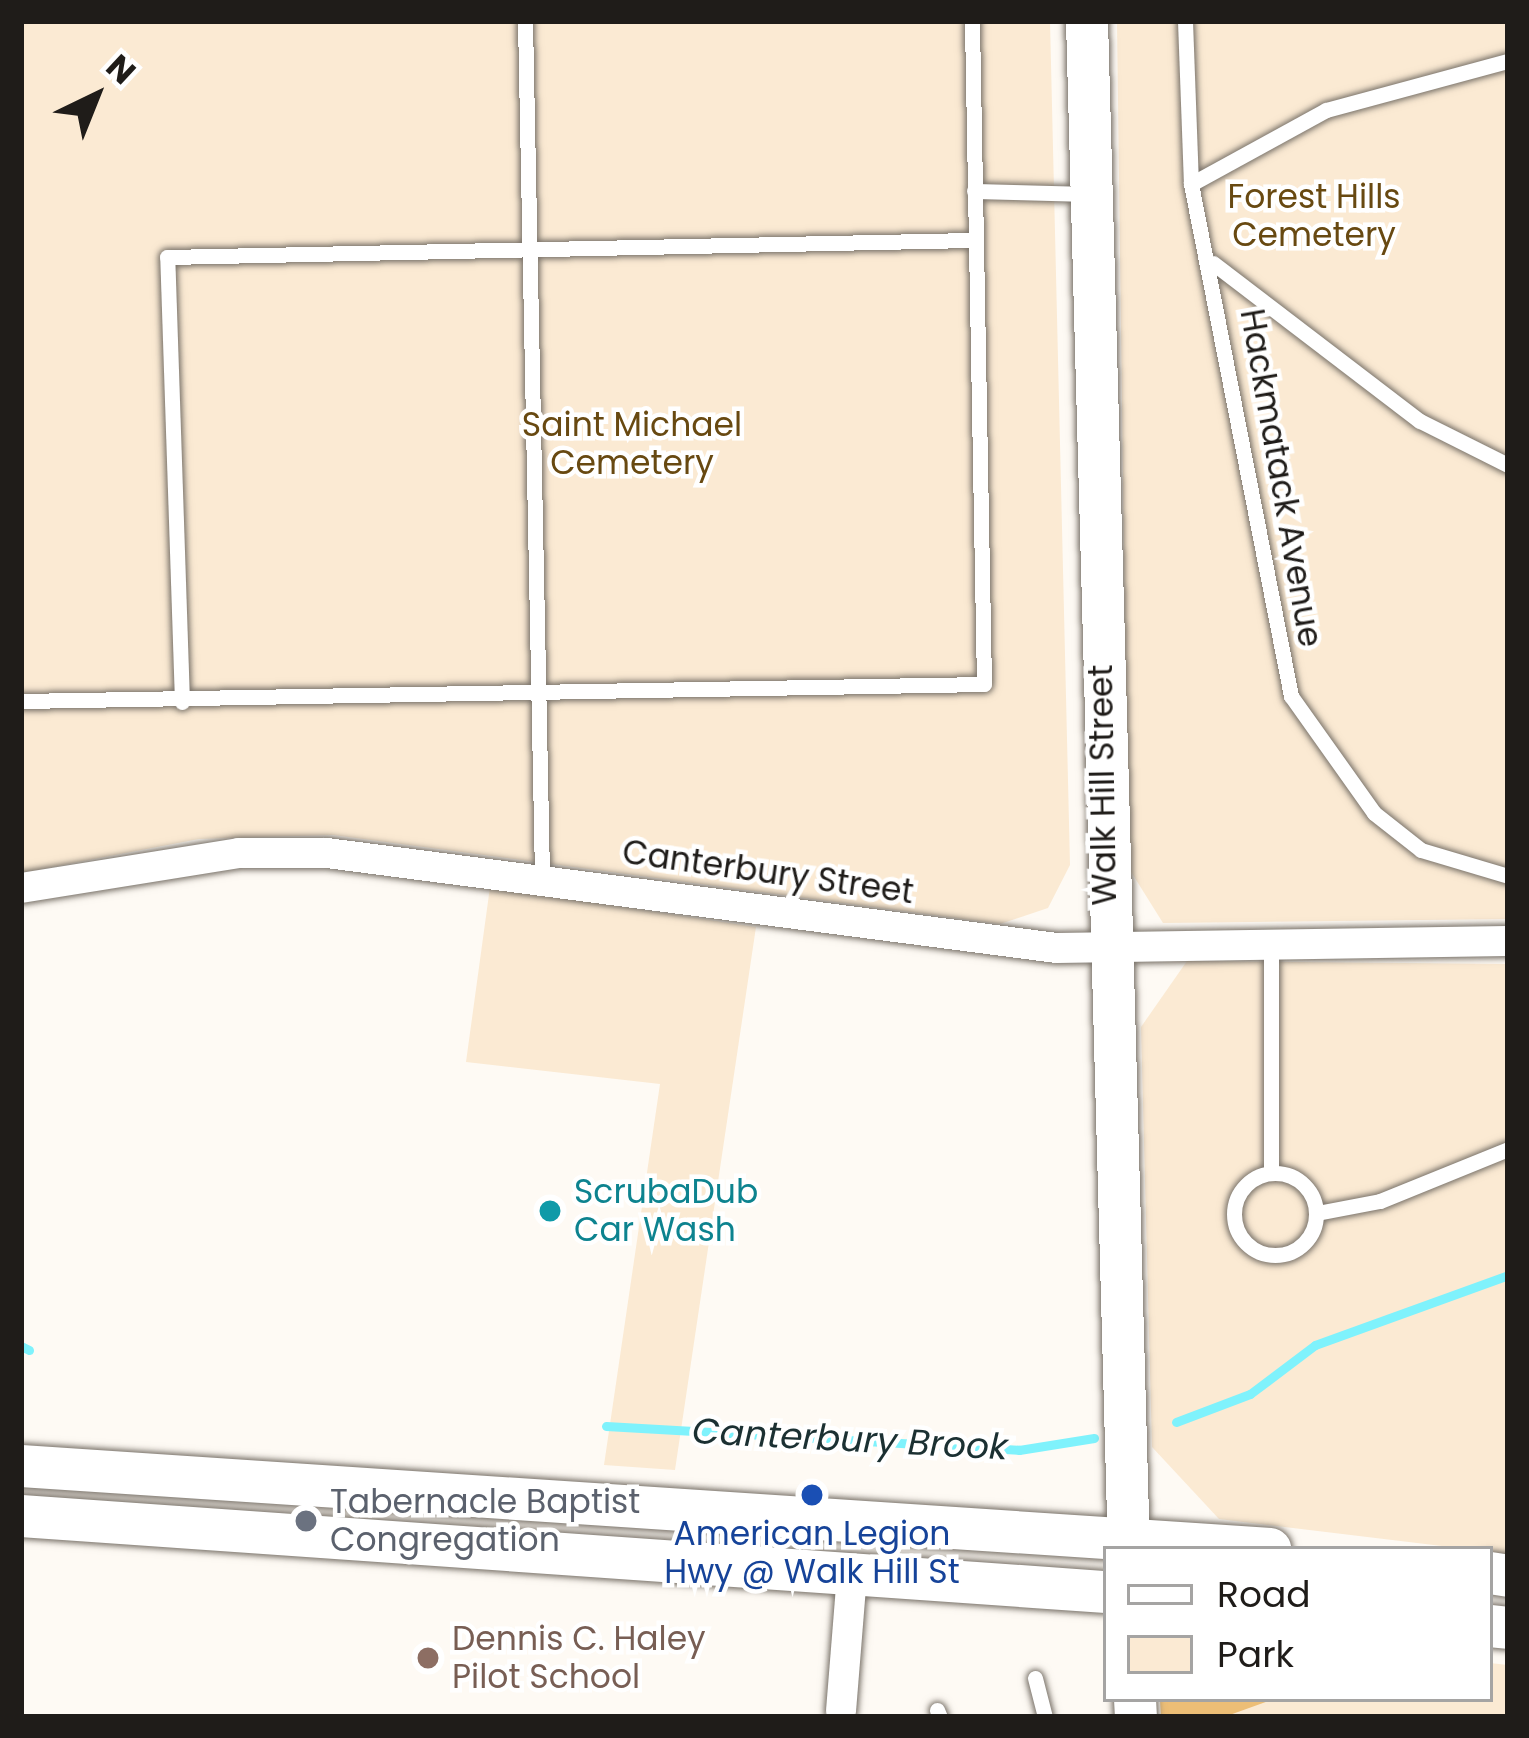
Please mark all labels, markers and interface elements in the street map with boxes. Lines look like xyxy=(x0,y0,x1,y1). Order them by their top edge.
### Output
north arrow xyxy=(36,36,156,156)
text: N xyxy=(96,44,146,95)
park label: Forest Hills Cemetery xyxy=(1228,177,1400,255)
street label: Hackmatack Avenue xyxy=(1232,306,1330,650)
park label: Saint Michael Cemetery xyxy=(522,405,742,483)
street label: Walk Hill Street xyxy=(1081,664,1125,906)
street label: Canterbury Street xyxy=(620,832,916,912)
place label: ScrubaDub Car Wash xyxy=(574,1172,758,1250)
marker: ScrubaDub Car Wash xyxy=(537,1198,563,1224)
water label: Canterbury Brook xyxy=(691,1409,1009,1469)
place label: Tabernacle Baptist Congregation xyxy=(330,1482,640,1560)
marker: American Legion Hwy @ Walk Hill St xyxy=(799,1482,825,1508)
marker: Tabernacle Baptist Congregation xyxy=(293,1508,319,1534)
place label: American Legion Hwy @ Walk Hill St xyxy=(664,1514,960,1592)
legend xyxy=(1103,1546,1493,1702)
text: Road xyxy=(1217,1569,1311,1620)
place label: Dennis C. Haley Pilot School xyxy=(452,1619,706,1697)
text: Park xyxy=(1217,1629,1294,1680)
marker: Dennis C. Haley Pilot School xyxy=(415,1645,441,1671)

